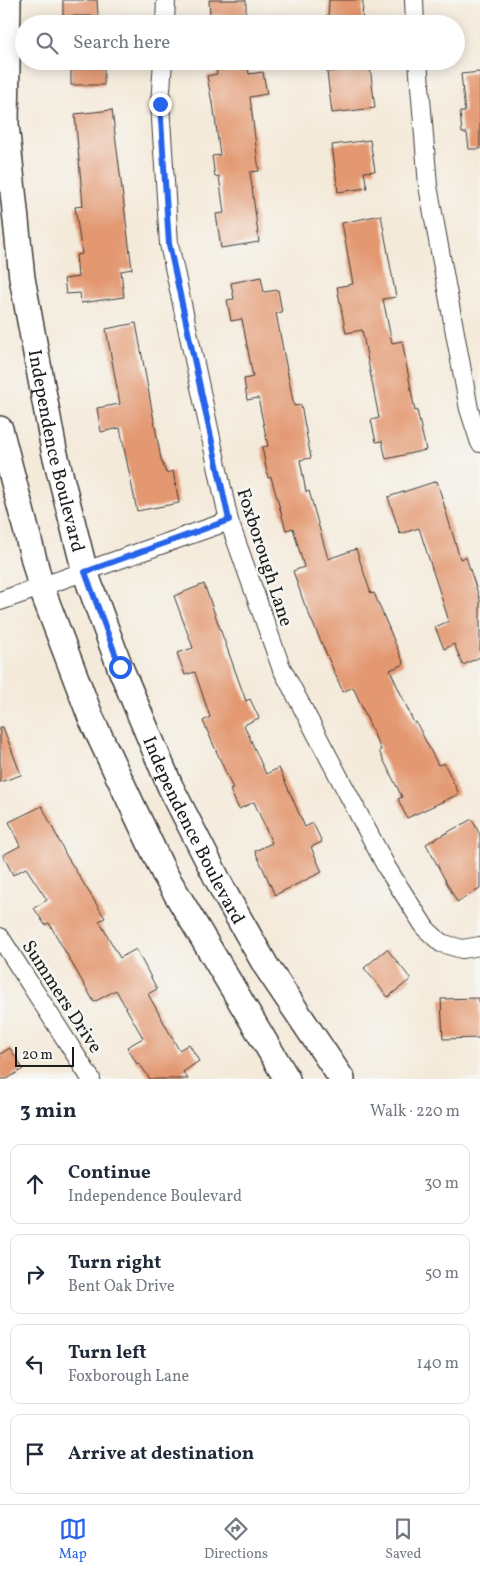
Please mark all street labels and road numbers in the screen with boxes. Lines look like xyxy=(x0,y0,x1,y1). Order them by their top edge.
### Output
street label: Independence Boulevard xyxy=(21,347,90,555)
street label: Foxborough Lane xyxy=(229,485,299,630)
street label: Independence Boulevard xyxy=(135,732,251,929)
street label: Summers Drive xyxy=(15,935,108,1059)

